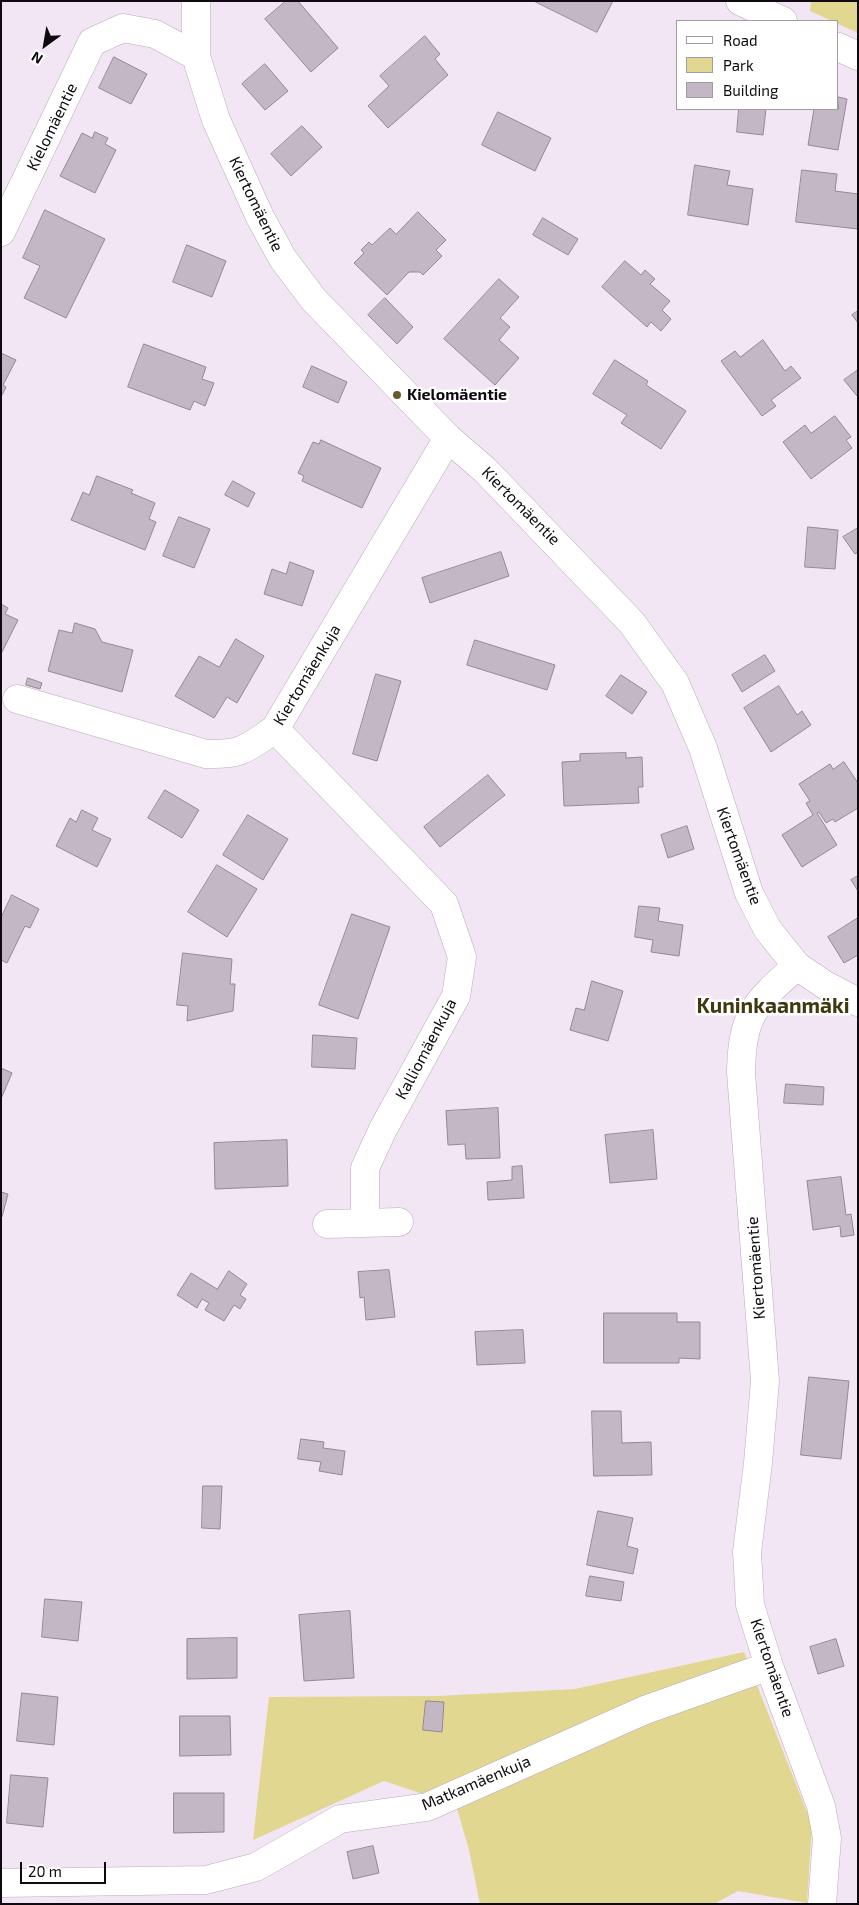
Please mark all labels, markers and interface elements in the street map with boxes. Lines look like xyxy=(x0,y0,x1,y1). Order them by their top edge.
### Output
north arrow xyxy=(20,20,70,70)
legend xyxy=(676,20,839,110)
text: Road xyxy=(723,31,758,49)
text: N xyxy=(28,48,46,68)
text: Park xyxy=(723,56,754,74)
street label: Kielomäentie xyxy=(23,80,81,174)
text: Building xyxy=(723,81,778,99)
street label: Kiertomäentie xyxy=(225,154,287,254)
place label: Kielomäentie xyxy=(407,385,507,405)
marker: Kielomäentie xyxy=(391,389,403,401)
street label: Kiertomäentie xyxy=(478,463,564,549)
street label: Kiertomäenkuja xyxy=(269,621,345,729)
street label: Kiertomäentie xyxy=(712,804,766,908)
district label: Kuninkaanmäki xyxy=(696,993,850,1019)
street label: Kalliomäenkuja xyxy=(391,995,461,1103)
street label: Kiertomäentie xyxy=(743,1216,769,1320)
street label: Kiertomäentie xyxy=(746,1616,798,1720)
street label: Matkamäenkuja xyxy=(419,1751,533,1815)
scale bar xyxy=(22,1852,109,1884)
text: 20 m xyxy=(28,1862,62,1880)

